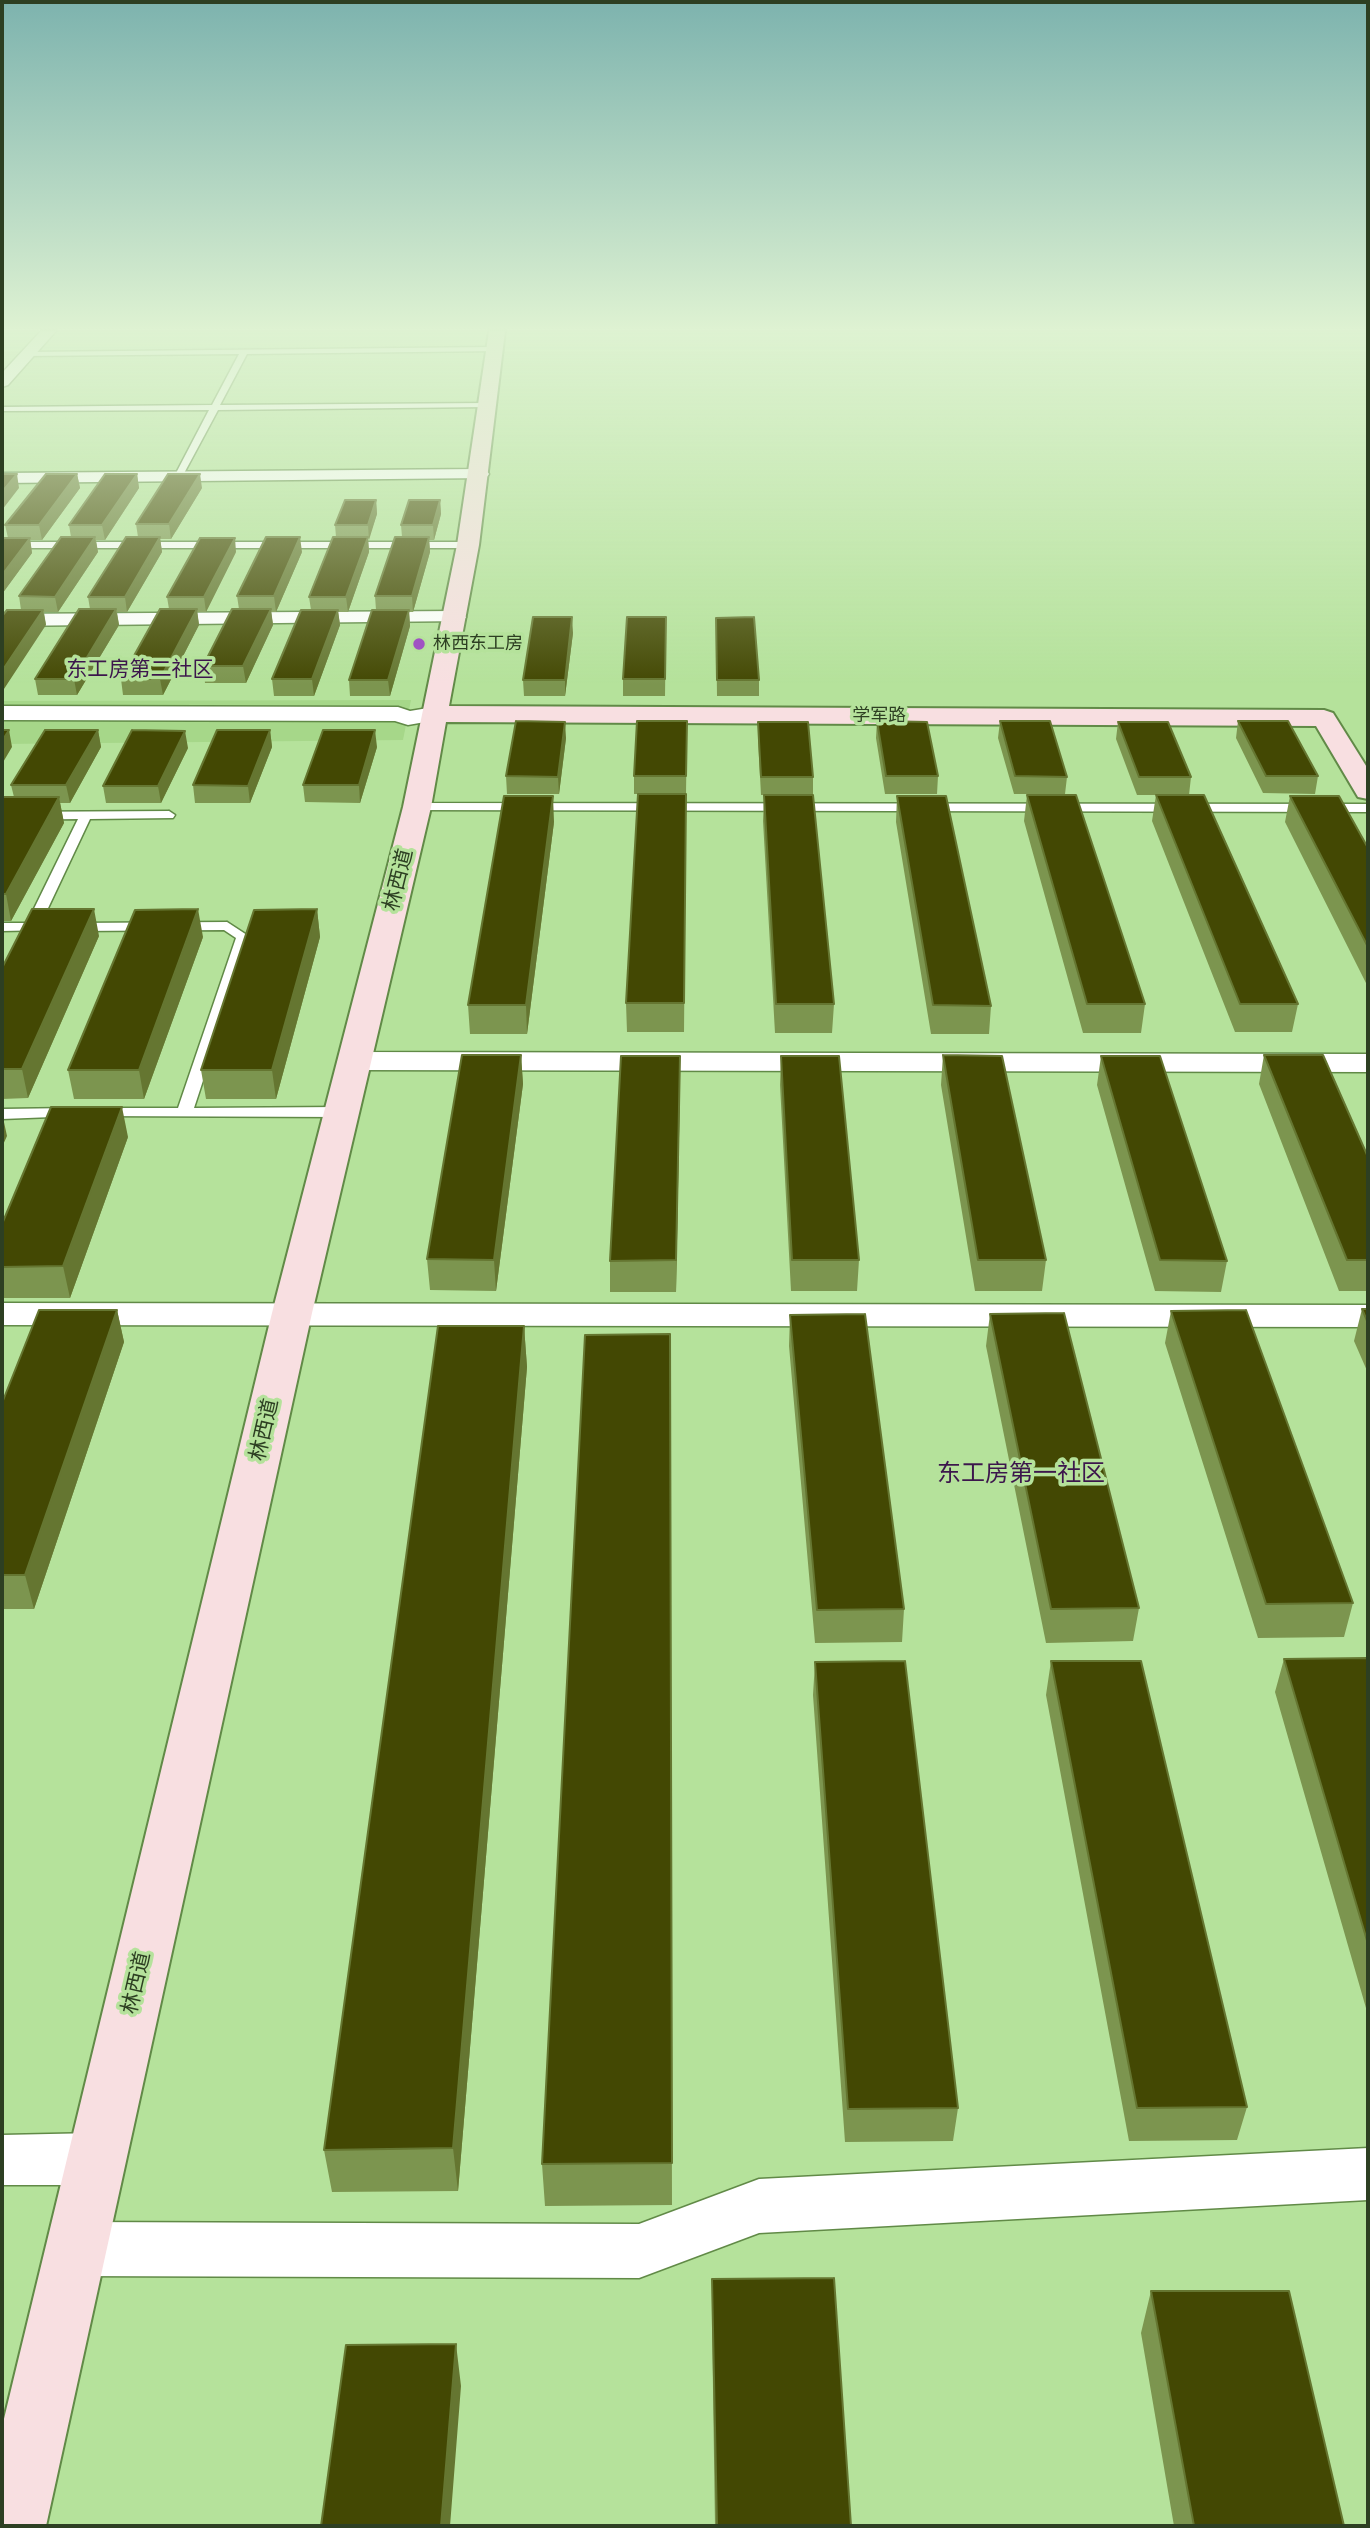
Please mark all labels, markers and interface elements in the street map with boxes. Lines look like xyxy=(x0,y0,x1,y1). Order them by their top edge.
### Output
place label: 林西东工房 xyxy=(433,633,523,655)
marker: 林西东工房 xyxy=(411,636,427,652)
district label: 东工房第二社区 xyxy=(67,657,213,683)
street label: 学军路 xyxy=(852,705,906,727)
street label: 林西道 xyxy=(379,846,419,914)
street label: 林西道 xyxy=(246,1396,284,1464)
district label: 东工房第一社区 xyxy=(937,1460,1105,1488)
street label: 林西道 xyxy=(118,1949,156,2017)

